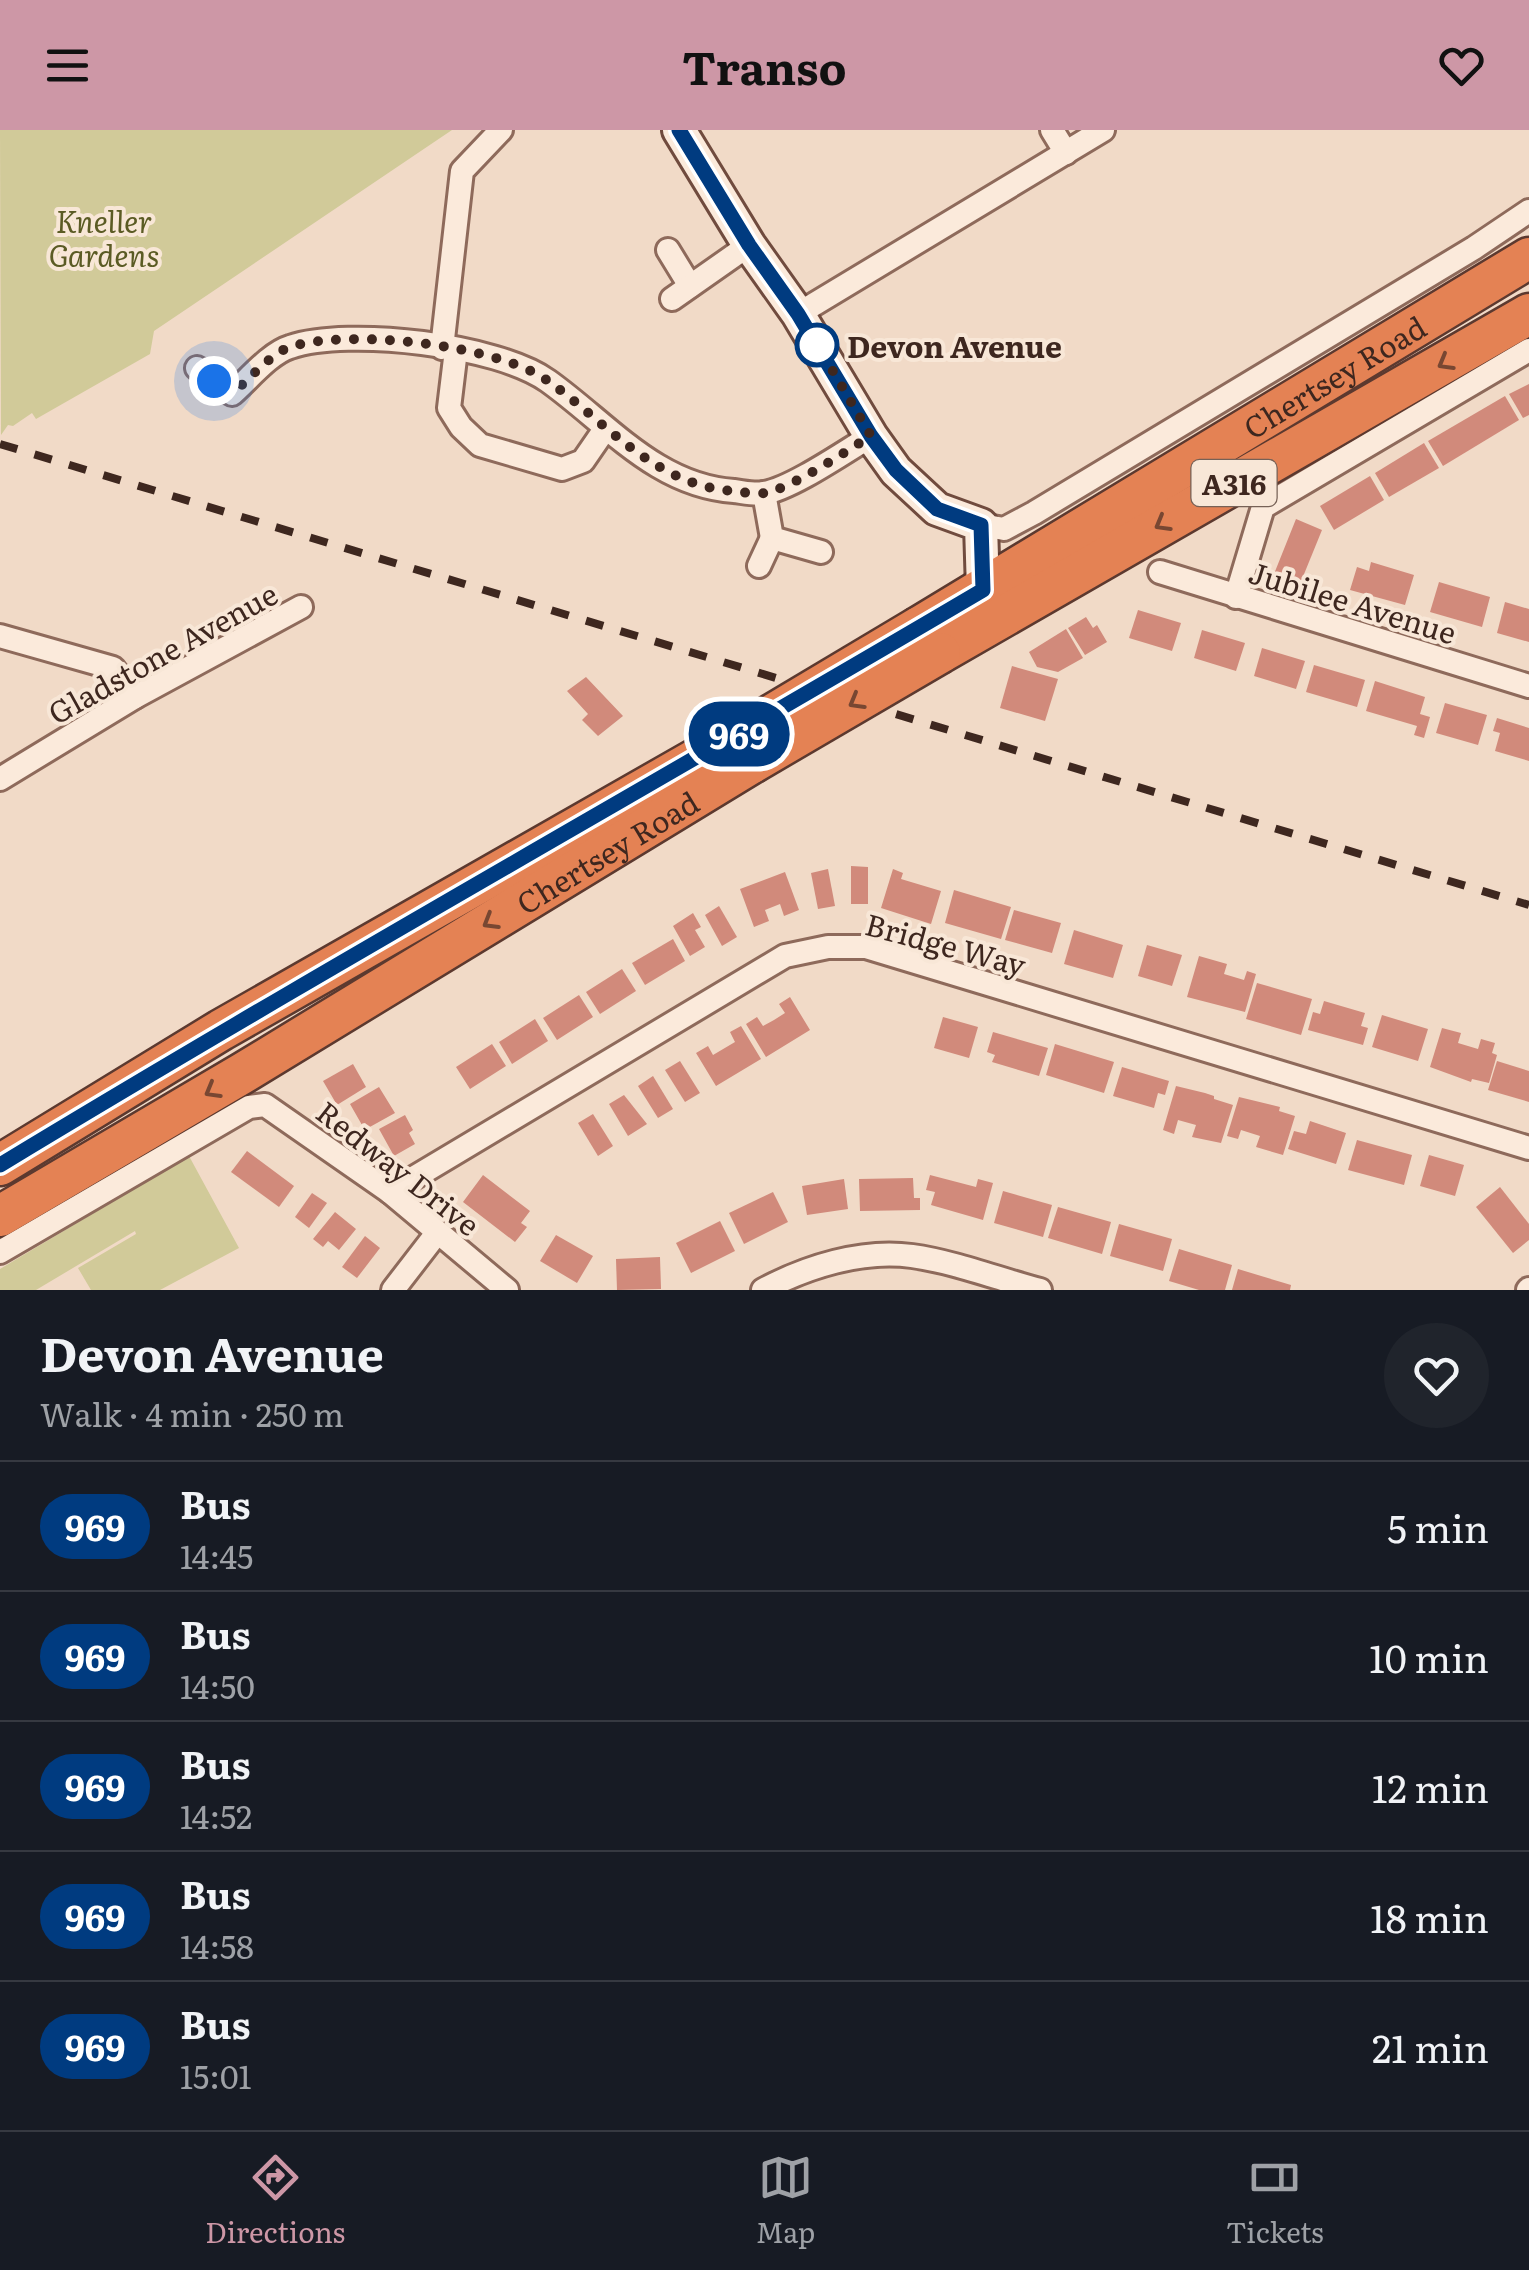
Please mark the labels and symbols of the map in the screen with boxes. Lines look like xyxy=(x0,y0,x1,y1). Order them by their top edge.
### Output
park label: Kneller Gardens xyxy=(48,198,160,276)
street label: Chertsey Road xyxy=(1234,304,1434,448)
place label: Devon Avenue xyxy=(847,323,1062,367)
marker: Devon Avenue xyxy=(796,324,838,366)
one-way arrow xyxy=(1437,351,1455,371)
your location xyxy=(189,356,239,406)
road number: A316 xyxy=(1192,460,1276,506)
one-way arrow xyxy=(1155,512,1173,532)
street label: Jubilee Avenue xyxy=(1244,549,1462,653)
street label: Gladstone Avenue xyxy=(39,571,285,733)
one-way arrow xyxy=(849,690,867,709)
line badge: 969 xyxy=(682,702,796,766)
street label: Chertsey Road xyxy=(507,779,706,924)
street label: Bridge Way xyxy=(861,901,1032,986)
one-way arrow xyxy=(482,910,500,929)
one-way arrow xyxy=(205,1079,223,1098)
street label: Redway Drive xyxy=(308,1089,490,1245)

